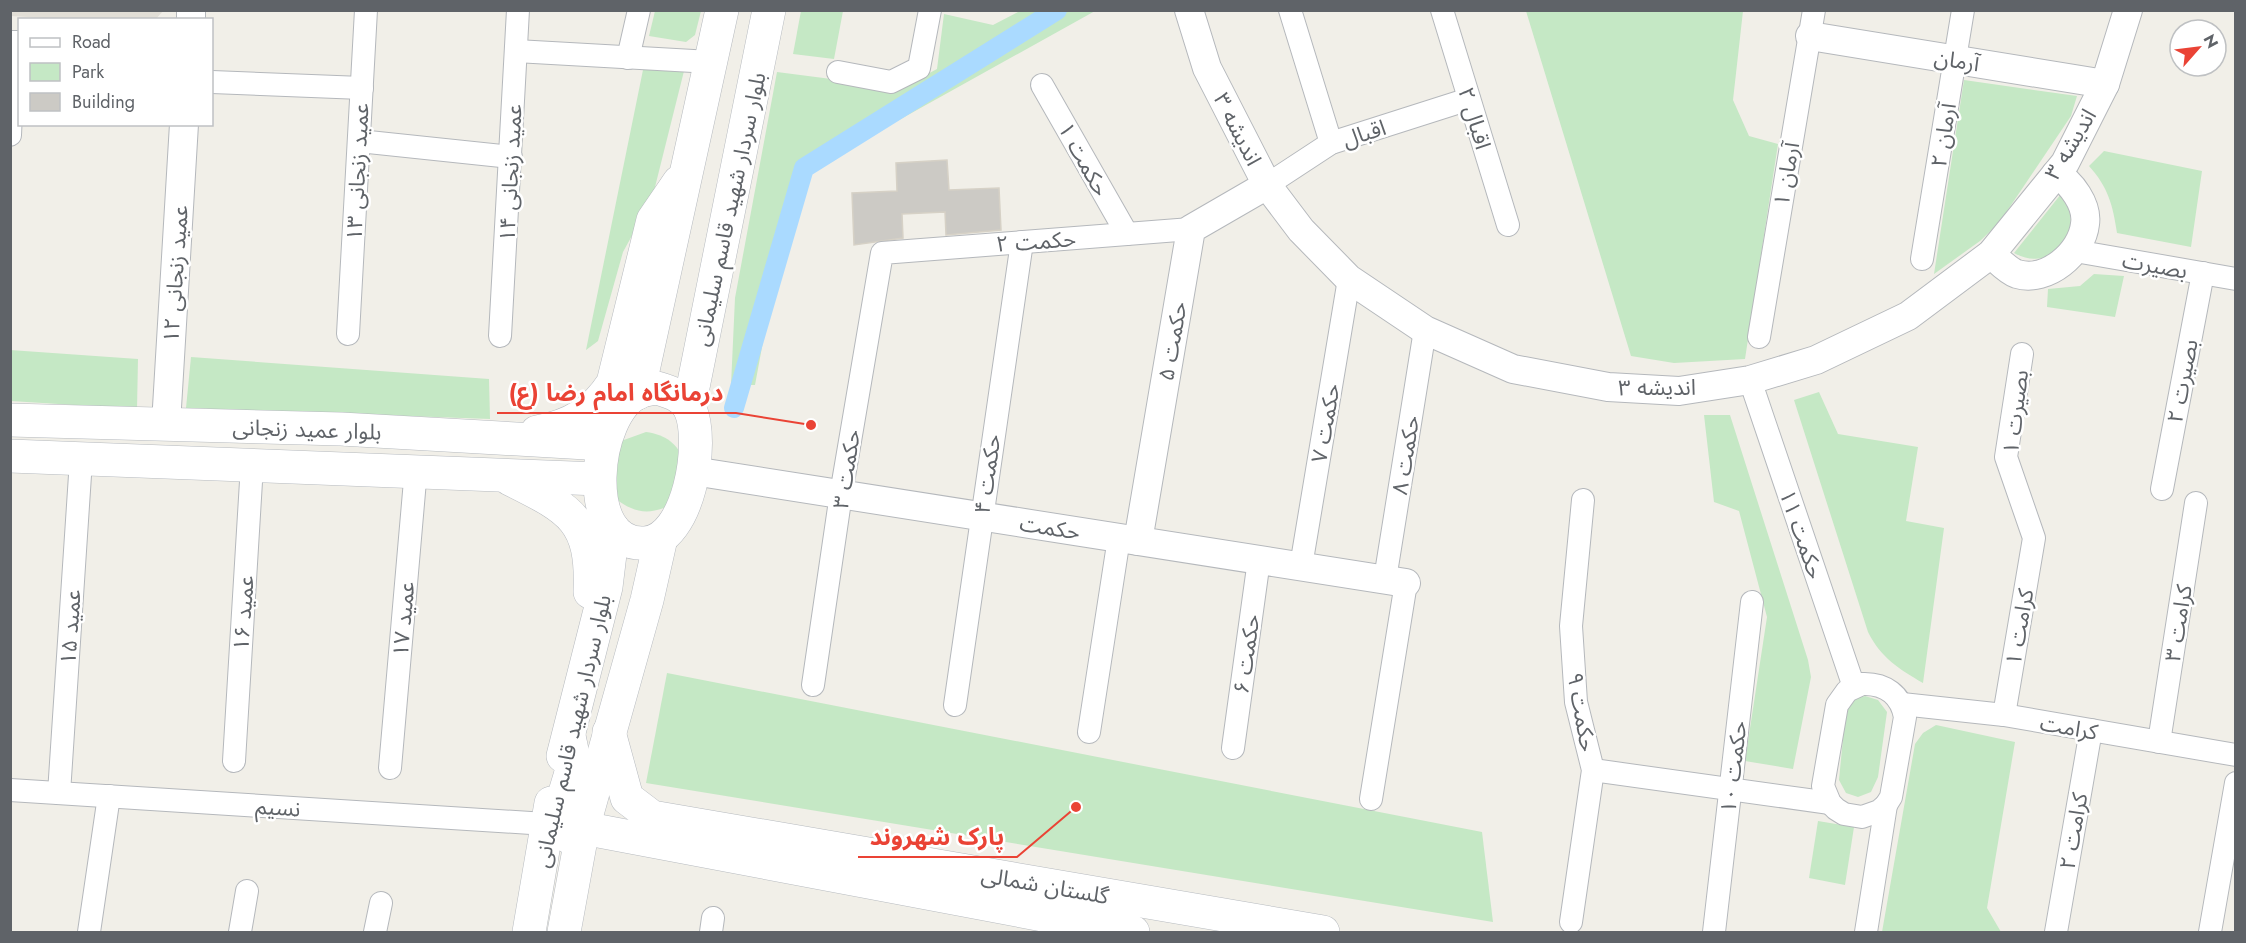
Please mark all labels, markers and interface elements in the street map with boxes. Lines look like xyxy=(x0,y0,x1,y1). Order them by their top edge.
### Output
legend xyxy=(18,18,213,126)
north arrow xyxy=(2168,18,2228,78)
text: Road xyxy=(72,29,111,55)
text: N xyxy=(2198,30,2224,52)
street label: آرمان xyxy=(1932,41,1983,80)
text: Park xyxy=(72,59,104,85)
street label: بلوار سردار شهید قاسم سلیمانی xyxy=(684,69,775,349)
street label: اقبال ۲ xyxy=(1450,83,1500,153)
street label: اندیشه ۳ xyxy=(1206,87,1270,171)
text: Building xyxy=(72,89,135,115)
street label: آرمان ۲ xyxy=(1922,99,1964,169)
street label: عمید زنجانی ۱۳ xyxy=(337,102,377,242)
street label: اندیشه ۳ xyxy=(2036,102,2104,186)
street label: عمید زنجانی ۱۴ xyxy=(490,103,530,243)
street label: اقبال xyxy=(1338,111,1390,155)
street label: حکمت ۱ xyxy=(1051,116,1117,202)
street label: آرمان ۱ xyxy=(1765,138,1808,209)
street label: عمید زنجانی ۱۲ xyxy=(154,204,196,344)
street label: حکمت ۲ xyxy=(995,222,1077,260)
street label: بصیرت xyxy=(2120,244,2190,286)
street label: حکمت ۵ xyxy=(1149,299,1195,383)
street label: بصیرت ۲ xyxy=(2158,336,2206,426)
street label: بصیرت ۱ xyxy=(1994,368,2036,456)
callout: درمانگاه امام رضا (ع) xyxy=(497,371,736,413)
street label: اندیشه ۳ xyxy=(1618,371,1696,403)
text: درمانگاه امام رضا (ع) xyxy=(509,375,723,411)
street label: حکمت ۷ xyxy=(1302,381,1348,465)
street label: بلوار عمید زنجانی xyxy=(232,410,382,448)
street label: حکمت ۸ xyxy=(1383,413,1427,497)
street label: حکمت ۳ xyxy=(824,427,868,511)
street label: حکمت ۴ xyxy=(966,432,1008,516)
street label: حکمت ۱۱ xyxy=(1772,485,1832,583)
street label: حکمت xyxy=(1017,506,1083,548)
street label: عمید ۱۶ xyxy=(224,574,262,652)
street label: عمید ۱۷ xyxy=(384,580,422,658)
street label: کرامت ۳ xyxy=(2156,581,2200,664)
street label: کرامت ۱ xyxy=(1997,585,2042,668)
street label: عمید ۱۵ xyxy=(51,588,89,666)
street label: بلوار سردار شهید قاسم سلیمانی xyxy=(525,591,620,871)
street label: حکمت ۶ xyxy=(1225,612,1267,696)
street label: حکمت ۹ xyxy=(1559,670,1605,754)
street label: کرامت xyxy=(2038,706,2101,748)
street label: حکمت ۱۰ xyxy=(1711,719,1755,815)
street label: نسیم xyxy=(254,789,302,826)
street label: کرامت ۲ xyxy=(2051,789,2096,872)
callout: پارک شهروند xyxy=(858,815,1017,857)
text: پارک شهروند xyxy=(870,819,1004,854)
street label: گلستان شمالی xyxy=(979,858,1112,912)

